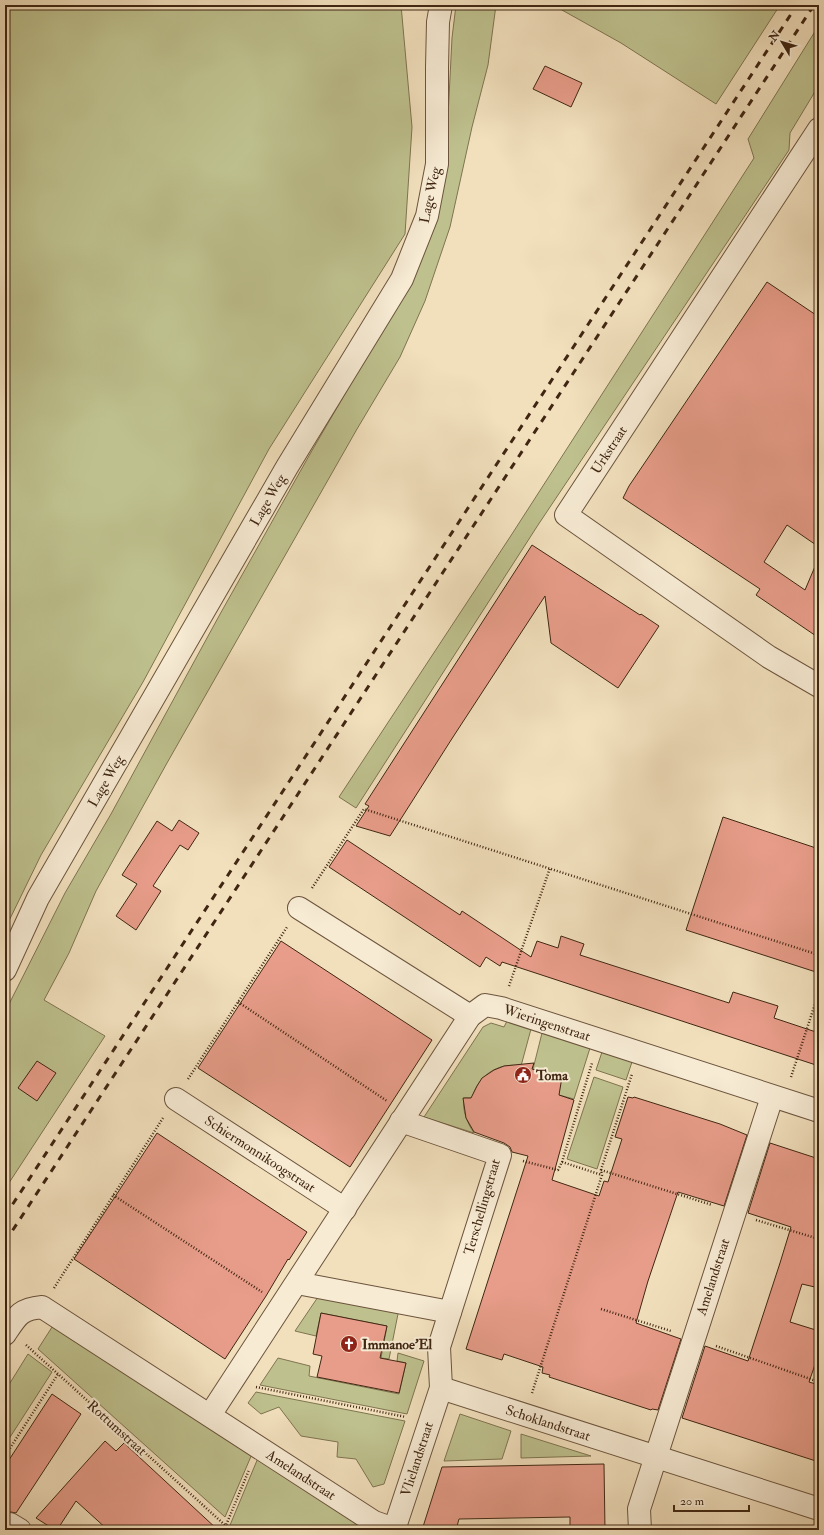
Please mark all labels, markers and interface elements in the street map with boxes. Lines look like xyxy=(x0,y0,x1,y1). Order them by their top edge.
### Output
north arrow xyxy=(762,22,802,62)
text: N xyxy=(766,27,783,45)
street label: Lage Weg xyxy=(416,164,445,225)
street label: Urkstraat xyxy=(587,422,631,477)
street label: Lage Weg xyxy=(246,470,290,529)
street label: Lage Weg xyxy=(84,751,128,810)
street label: Wieringenstraat xyxy=(500,1001,593,1045)
public building icon: Toma xyxy=(513,1065,533,1085)
place label: Toma xyxy=(535,1067,569,1084)
street label: Schiermonnikoogstraat xyxy=(201,1112,319,1196)
street label: Terschellingstraat xyxy=(460,1157,504,1257)
street label: Amelandstraat xyxy=(692,1236,734,1318)
church icon: Immanoe'El xyxy=(339,1334,359,1354)
place label: Immanoe'El xyxy=(362,1336,433,1353)
street label: Rottumstraat xyxy=(84,1397,151,1460)
street label: Schoklandstraat xyxy=(503,1401,593,1445)
street label: Vlielandstraat xyxy=(397,1419,437,1498)
street label: Amelandstraat xyxy=(262,1446,339,1504)
scale bar xyxy=(674,1487,749,1513)
text: 20 m xyxy=(680,1494,705,1509)

